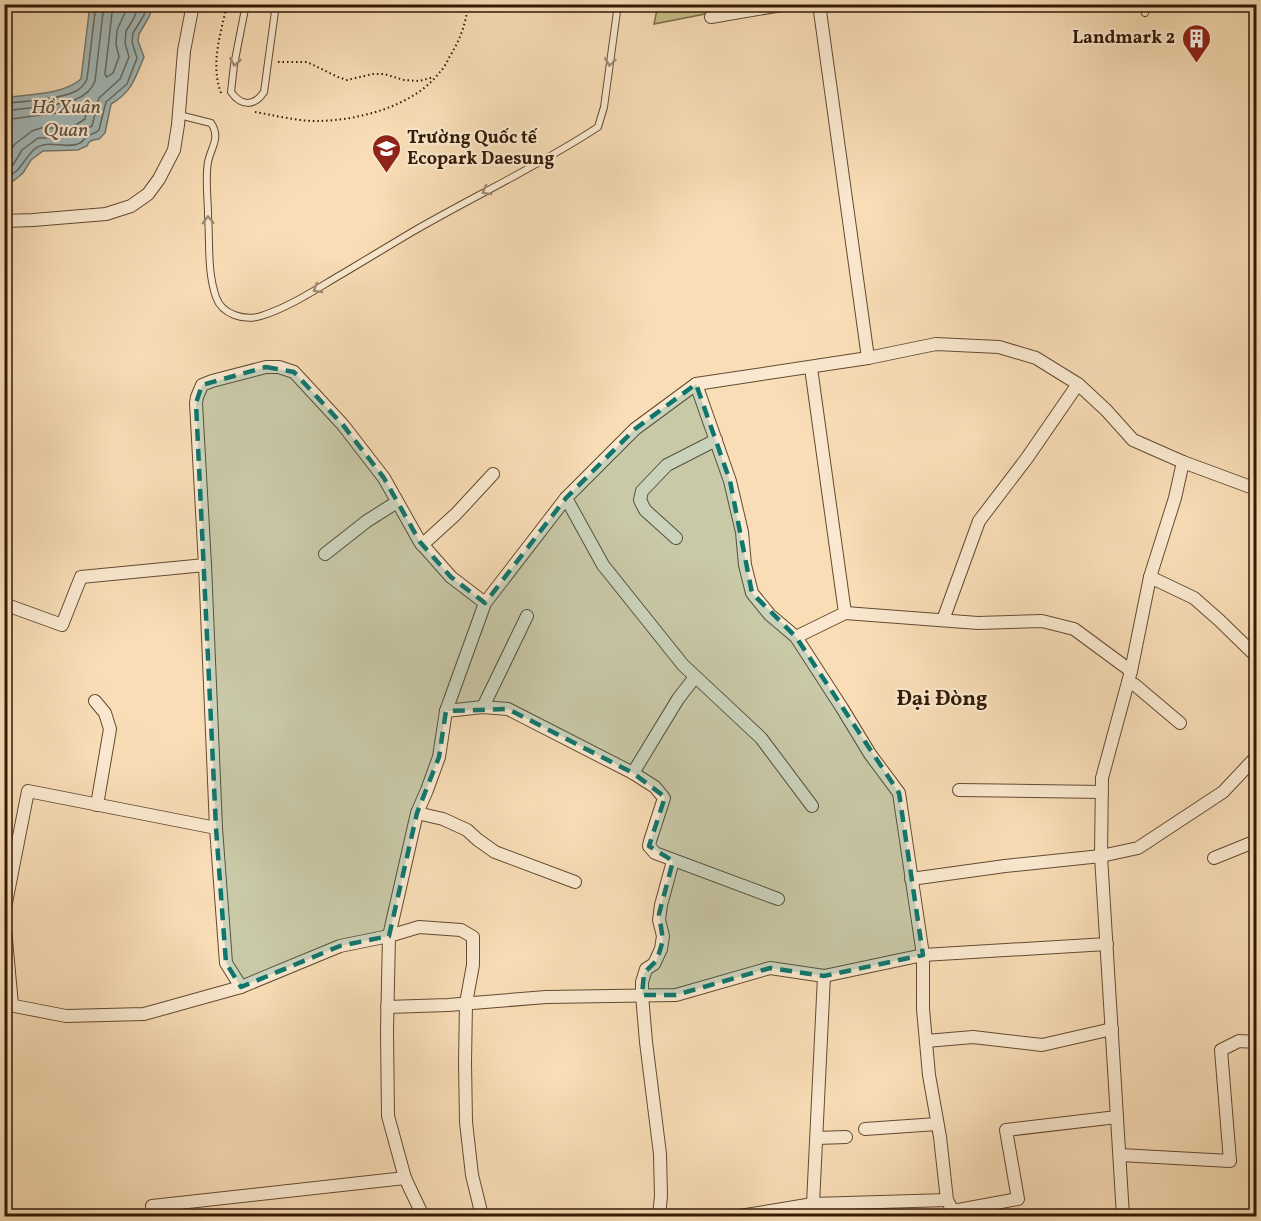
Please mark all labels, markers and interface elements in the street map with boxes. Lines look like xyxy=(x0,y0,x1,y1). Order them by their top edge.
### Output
building icon: Landmark 2 xyxy=(1180,22,1212,64)
place label: Landmark 2 xyxy=(1072,26,1175,51)
one-way arrow xyxy=(229,57,242,67)
one-way arrow xyxy=(604,58,616,67)
water label: Hồ Xuân Quan xyxy=(31,94,101,145)
place label: Trường Quốc tế Ecopark Daesung xyxy=(407,126,554,172)
school or university icon: Trường Quốc tế Ecopark Daesung xyxy=(370,132,402,174)
one-way arrow xyxy=(482,184,492,195)
one-way arrow xyxy=(202,215,215,224)
one-way arrow xyxy=(313,281,323,293)
district label: Đại Đòng xyxy=(896,685,988,714)

